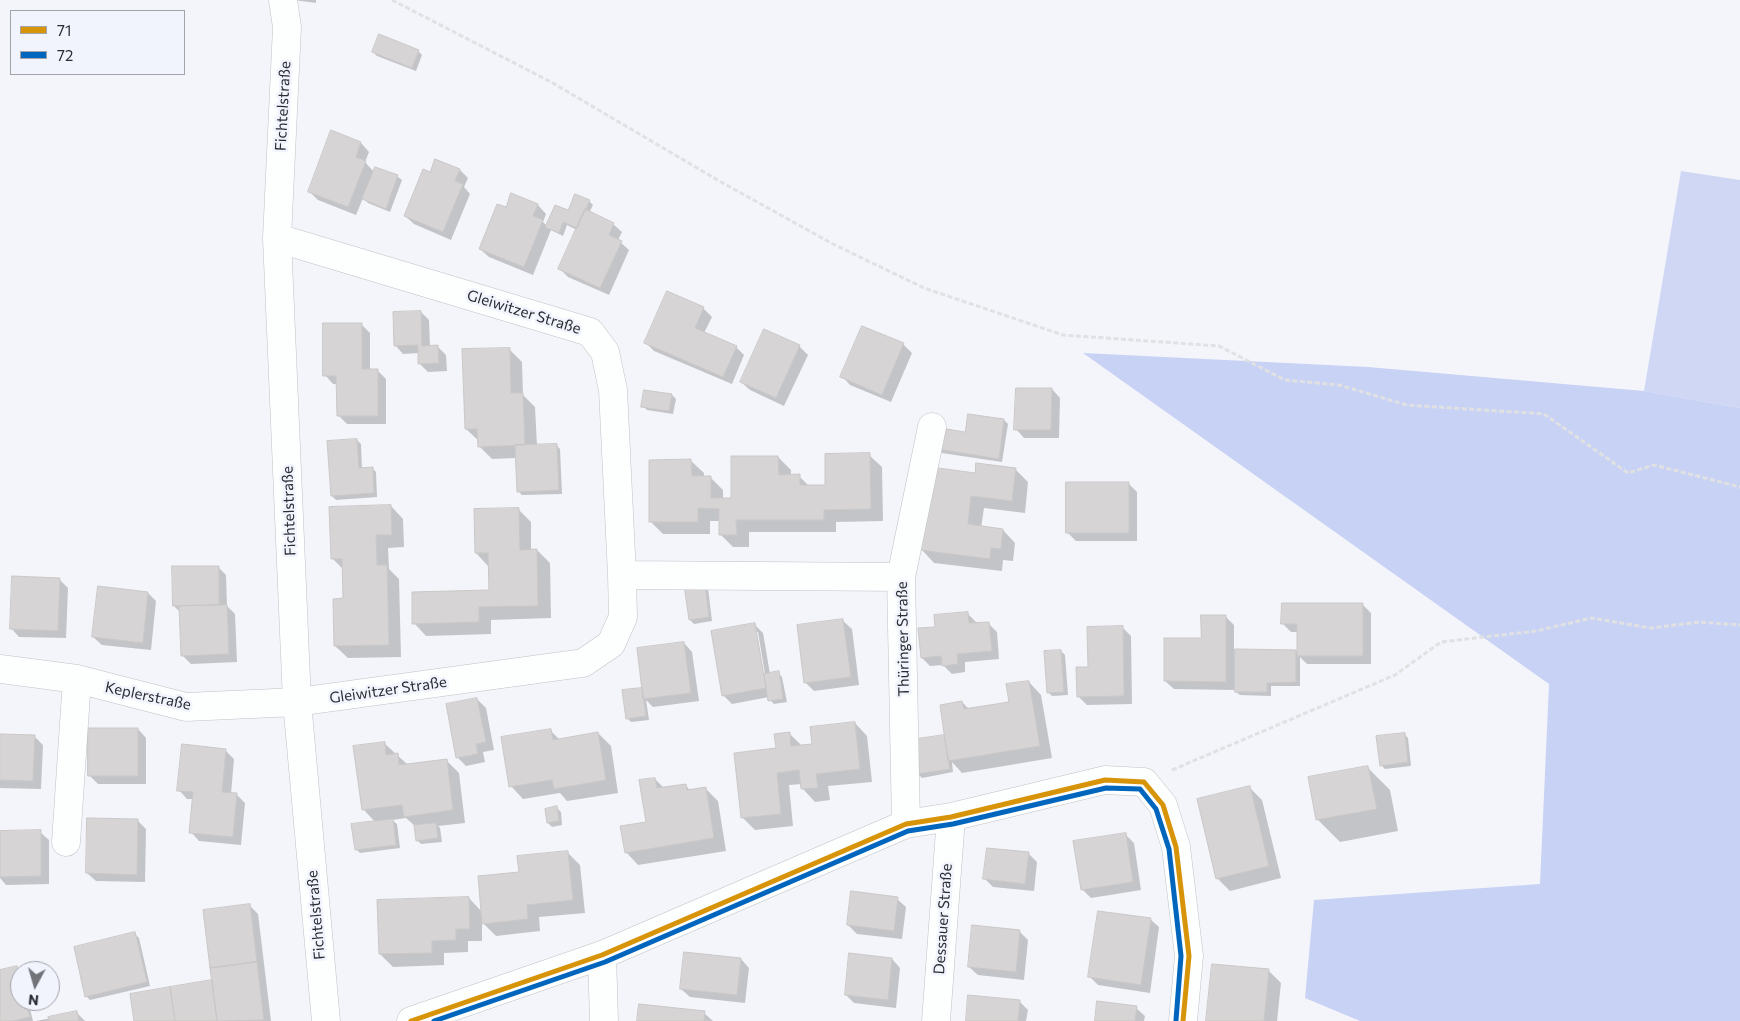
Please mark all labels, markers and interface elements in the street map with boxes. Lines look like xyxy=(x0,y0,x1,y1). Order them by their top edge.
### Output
legend xyxy=(10,10,185,75)
text: 71 xyxy=(57,21,71,39)
text: 72 xyxy=(57,46,73,64)
street label: Fichtelstraße xyxy=(272,61,294,151)
street label: Gleiwitzer Straße xyxy=(465,286,583,338)
street label: Fichtelstraße xyxy=(278,466,300,556)
street label: Thüringer Straße xyxy=(893,581,913,697)
street label: Gleiwitzer Straße xyxy=(328,673,448,707)
street label: Keplerstraße xyxy=(103,678,193,714)
street label: Dessauer Straße xyxy=(930,863,956,975)
street label: Fichtelstraße xyxy=(303,869,329,961)
north arrow xyxy=(10,961,60,1011)
text: N xyxy=(27,991,40,1009)

